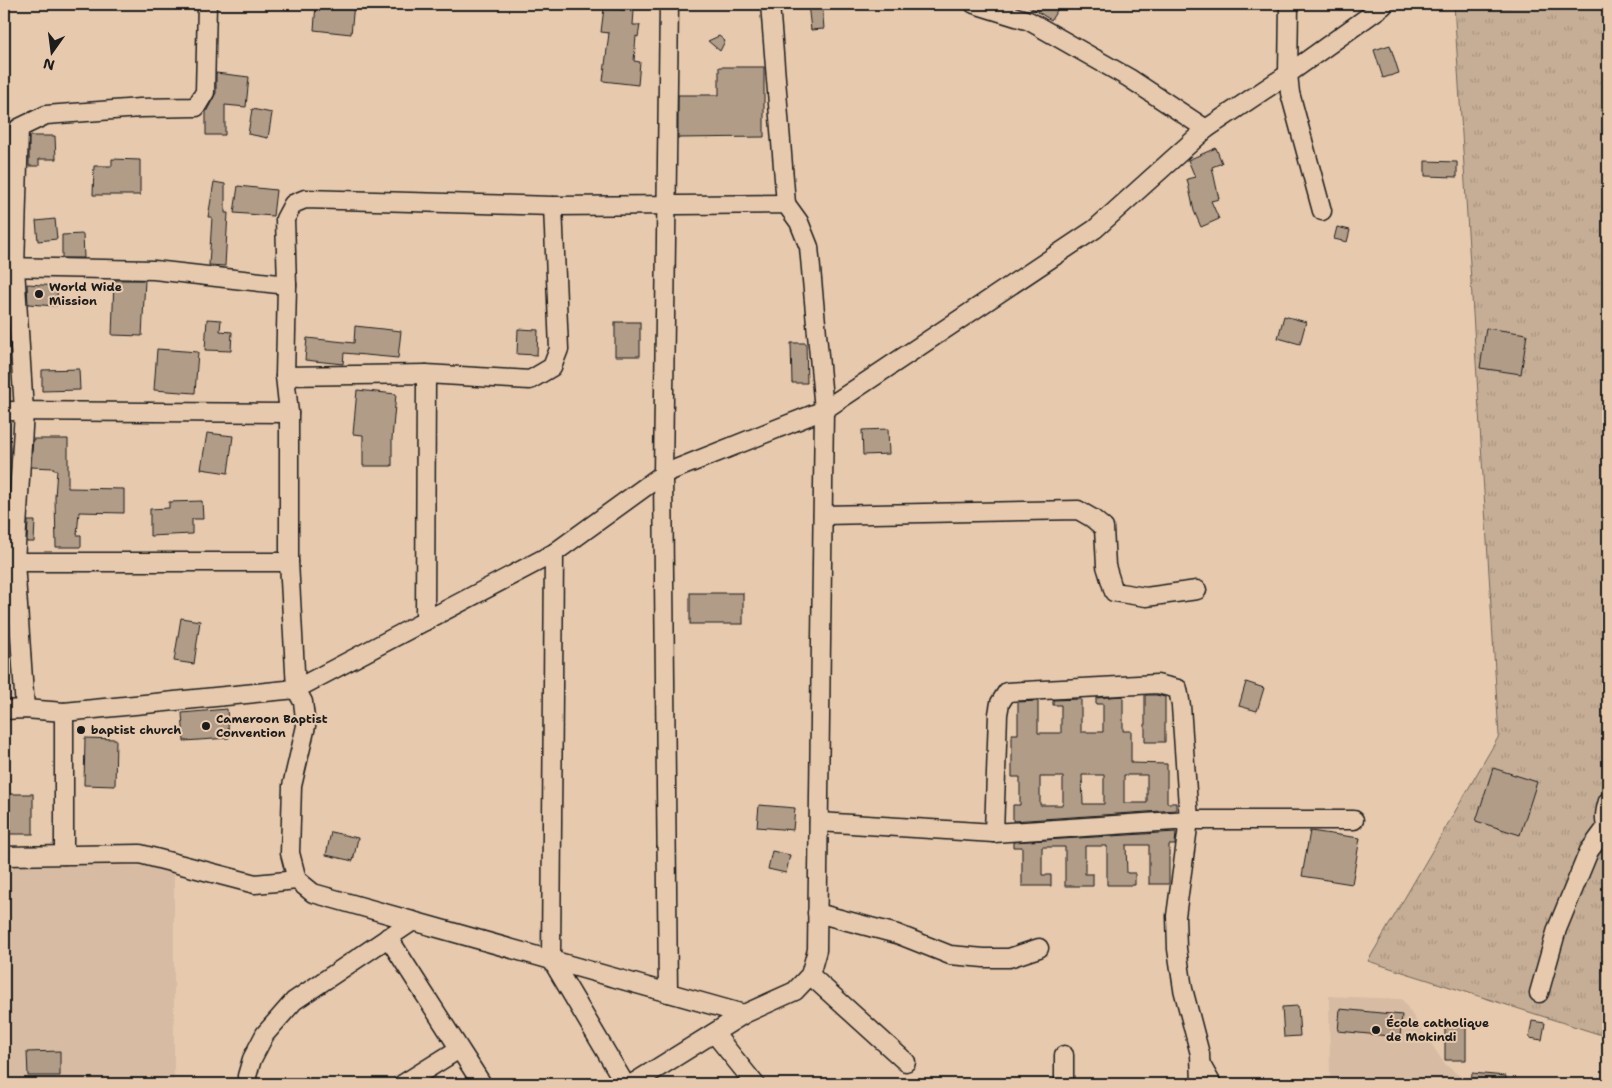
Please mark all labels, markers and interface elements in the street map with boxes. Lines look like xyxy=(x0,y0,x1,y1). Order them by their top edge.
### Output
north arrow xyxy=(28,28,78,78)
text: N xyxy=(41,55,56,75)
place label: World Wide Mission xyxy=(49,279,122,309)
marker: World Wide Mission xyxy=(33,288,45,300)
place label: Cameroon Baptist Convention xyxy=(216,711,328,741)
marker: Cameroon Baptist Convention xyxy=(200,720,212,732)
place label: baptist church xyxy=(91,722,181,738)
marker: baptist church xyxy=(75,724,87,736)
place label: École catholique de Mokindi xyxy=(1386,1015,1489,1045)
marker: École catholique de Mokindi xyxy=(1370,1024,1382,1036)

